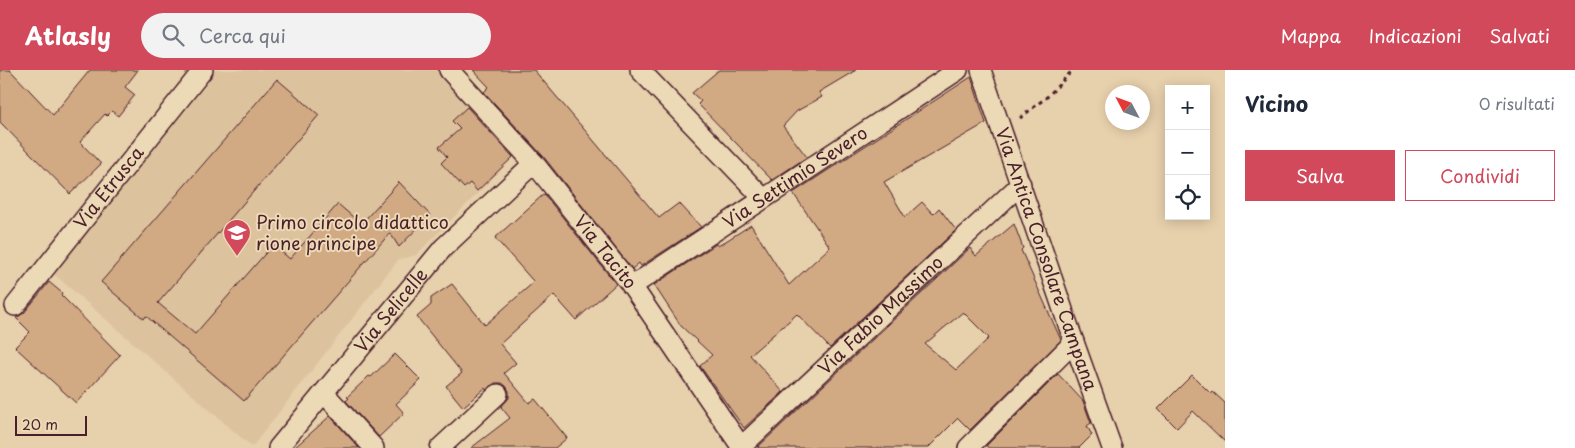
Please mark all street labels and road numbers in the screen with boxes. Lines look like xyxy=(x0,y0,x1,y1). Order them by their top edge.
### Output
street label: Via Settimio Severo xyxy=(717,119,872,234)
street label: Via Antica Consolare Campana xyxy=(990,124,1105,395)
street label: Via Etrusca xyxy=(66,139,150,234)
street label: Via Tacito xyxy=(568,208,644,294)
street label: Via Fabio Massimo xyxy=(811,249,949,380)
street label: Via Selicelle xyxy=(347,261,433,358)

